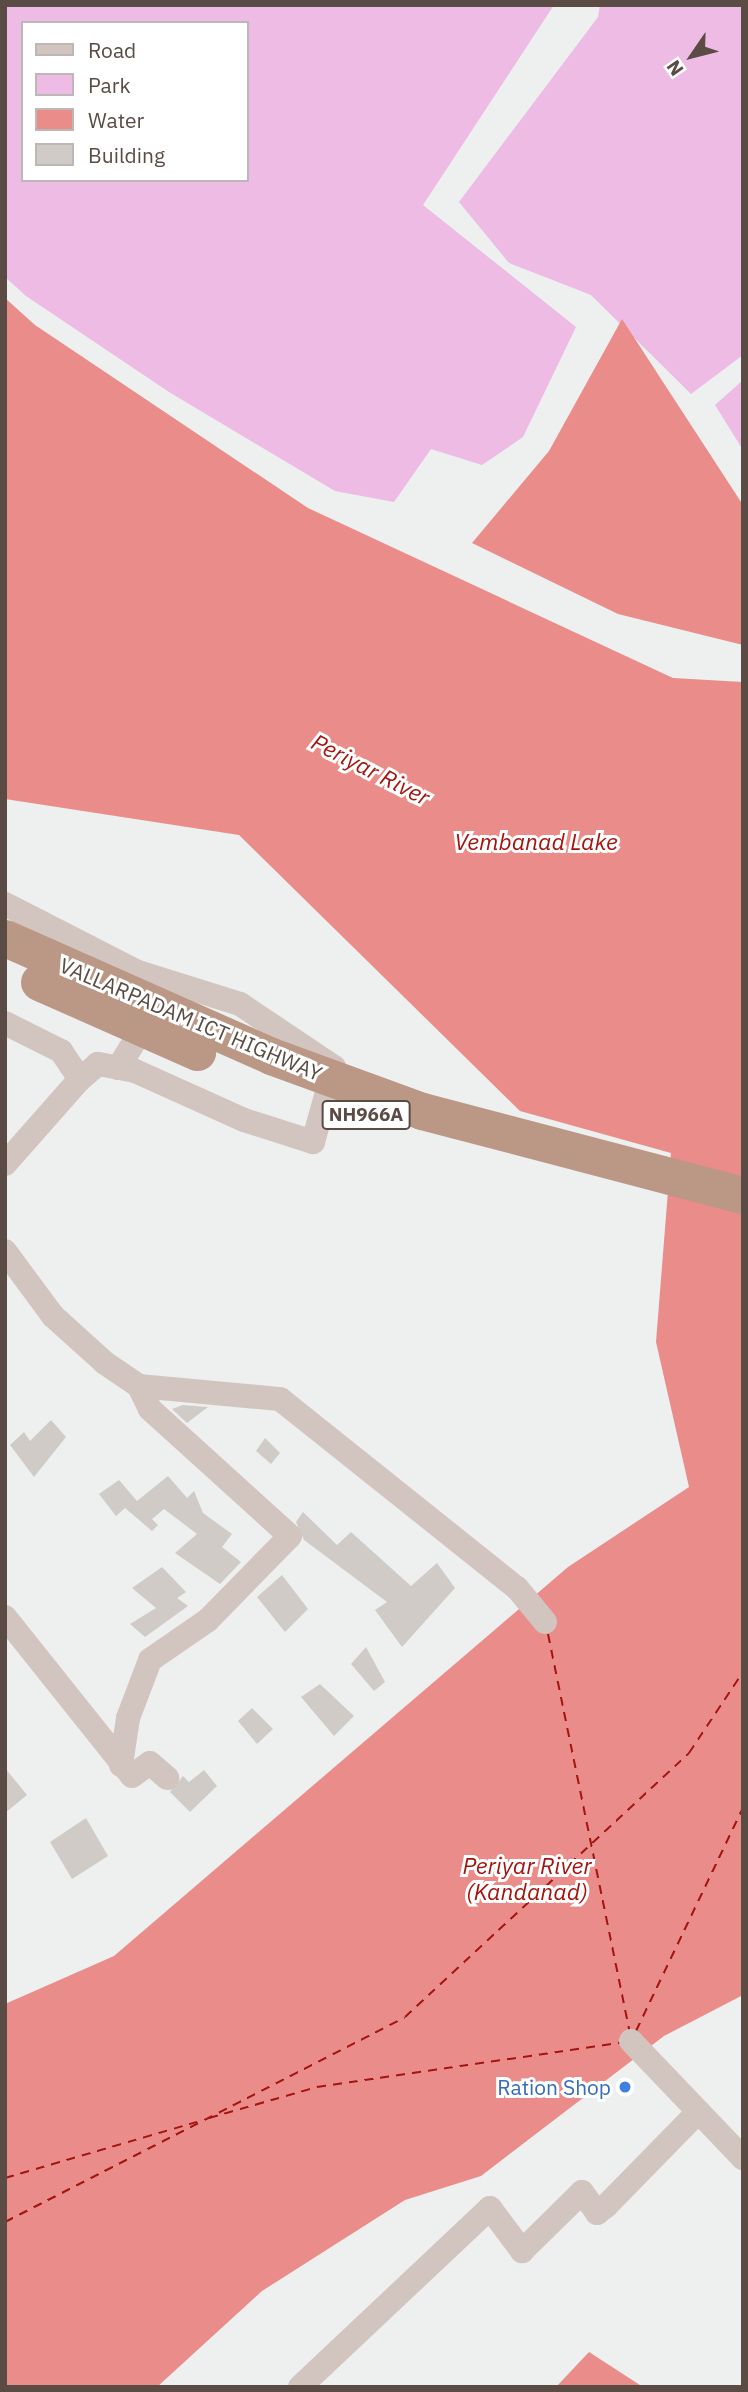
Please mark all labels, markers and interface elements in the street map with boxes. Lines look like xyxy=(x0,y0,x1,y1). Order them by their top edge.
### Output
legend xyxy=(21,21,248,182)
north arrow xyxy=(657,21,727,91)
text: Road xyxy=(88,36,136,64)
text: N xyxy=(661,56,689,81)
text: Park xyxy=(88,71,131,99)
text: Water xyxy=(88,106,144,134)
text: Building xyxy=(88,141,165,169)
water label: Periyar River xyxy=(307,727,435,811)
water label: Vembanad Lake xyxy=(454,827,618,855)
street label: VALLARPADAM ICT HIGHWAY xyxy=(56,952,326,1086)
road number: NH966A xyxy=(320,1100,412,1130)
water label: Periyar River (Kandanad) xyxy=(462,1851,592,1905)
place label: Ration Shop xyxy=(497,2074,611,2100)
marker: Ration Shop xyxy=(617,2079,633,2095)

